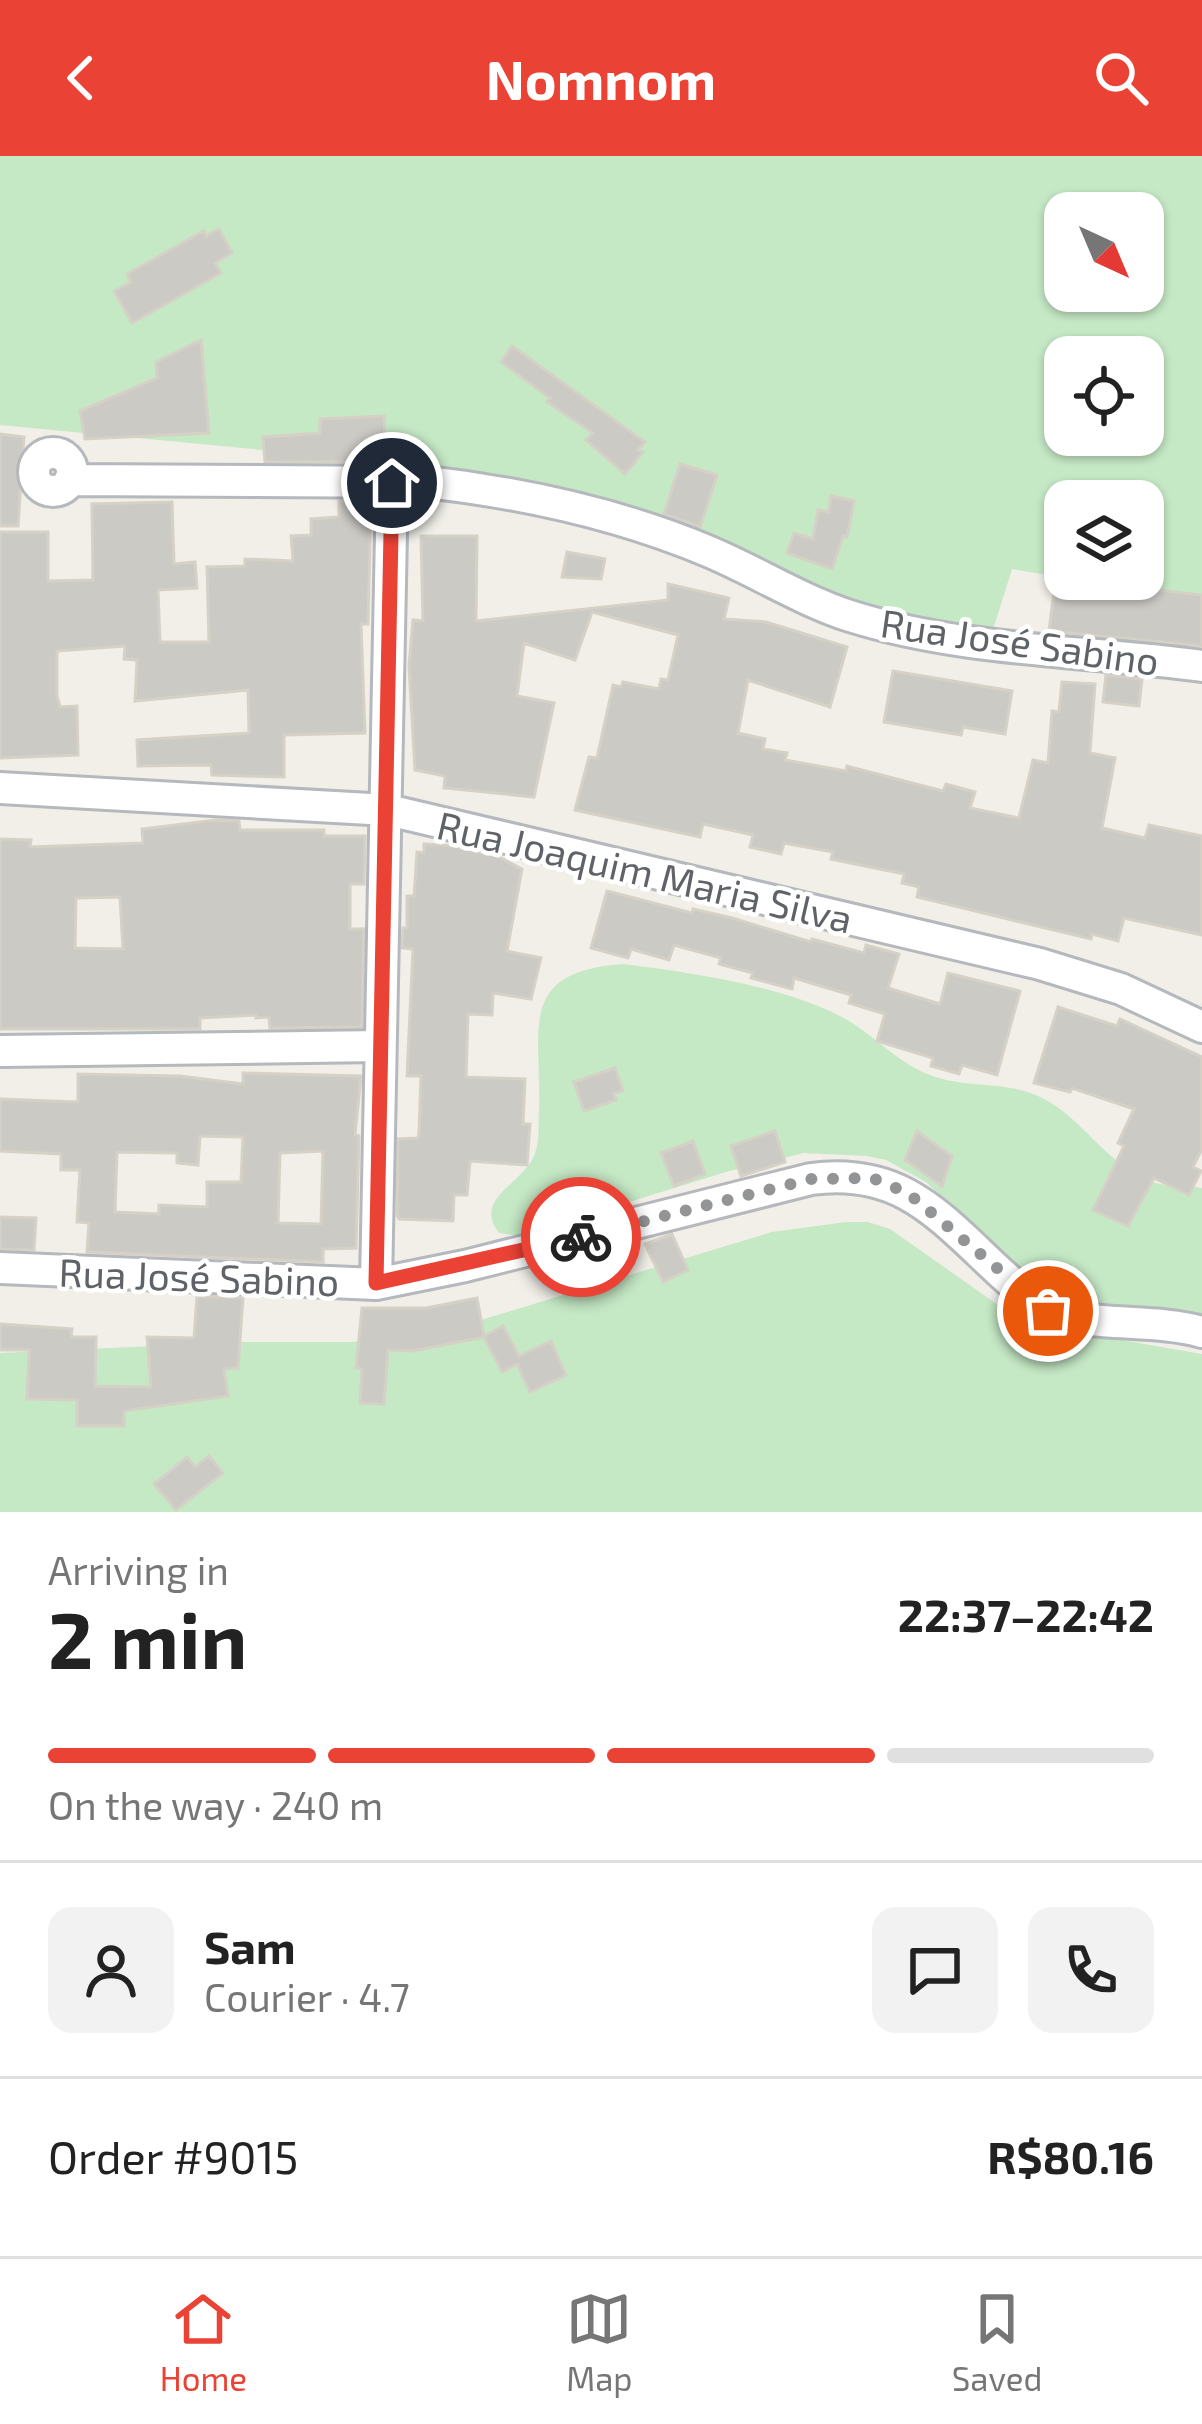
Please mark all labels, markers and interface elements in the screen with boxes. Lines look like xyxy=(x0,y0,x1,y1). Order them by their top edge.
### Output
icon: back xyxy=(48,45,114,111)
icon: search xyxy=(1088,45,1154,111)
text: Nomnom xyxy=(486,46,716,111)
north arrow xyxy=(1044,192,1164,312)
map controls xyxy=(1044,192,1164,600)
button: locate xyxy=(1044,336,1164,456)
pin xyxy=(341,432,443,534)
icon: home xyxy=(359,450,425,516)
button: layers xyxy=(1044,480,1164,600)
street label: Rua José Sabino xyxy=(878,598,1162,684)
street label: Rua Joaquim Maria Silva xyxy=(433,800,857,942)
courier xyxy=(521,1177,641,1297)
icon: bike xyxy=(548,1204,614,1270)
street label: Rua José Sabino xyxy=(58,1248,340,1304)
pin xyxy=(997,1260,1099,1362)
icon: bag xyxy=(1015,1278,1081,1344)
text: Arriving in xyxy=(48,1546,229,1593)
text: 22:37–22:42 xyxy=(898,1587,1154,1641)
text: 2 min xyxy=(48,1591,247,1685)
text: On the way · 240 m xyxy=(48,1781,383,1828)
button: person xyxy=(48,1907,174,2033)
button: chat xyxy=(872,1907,998,2033)
button: phone xyxy=(1028,1907,1154,2033)
text: Sam xyxy=(204,1919,296,1973)
text: Courier · 4.7 xyxy=(204,1973,410,2020)
text: Order #9015 xyxy=(48,2129,298,2183)
text: R$80.16 xyxy=(987,2129,1154,2183)
tab: Home xyxy=(160,2286,247,2398)
tab: Map xyxy=(566,2286,633,2398)
tab: Saved xyxy=(952,2286,1042,2398)

